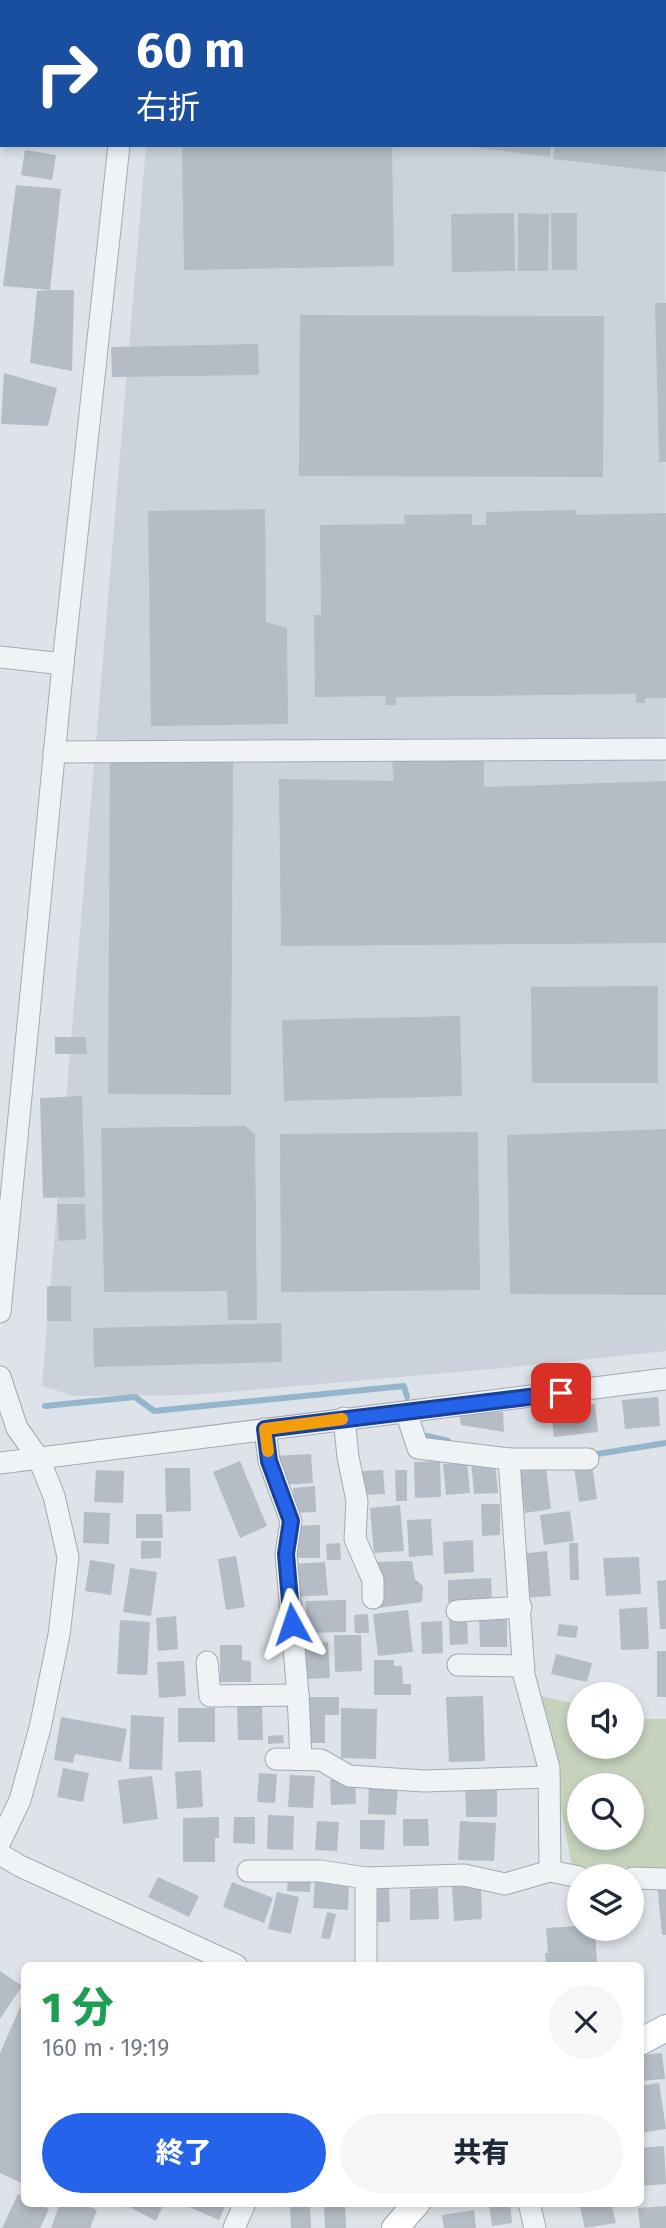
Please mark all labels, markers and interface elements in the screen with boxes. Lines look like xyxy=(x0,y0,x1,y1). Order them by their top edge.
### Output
text: 60 m xyxy=(136,21,245,80)
icon: right xyxy=(21,28,112,119)
text: 右折 xyxy=(136,88,200,126)
pin xyxy=(531,1363,591,1423)
icon: arrive xyxy=(542,1374,580,1412)
position arrow xyxy=(255,1587,329,1661)
map controls xyxy=(567,1682,644,1941)
button: sound xyxy=(567,1682,644,1759)
button: search xyxy=(567,1773,644,1850)
button: layers xyxy=(567,1864,644,1941)
text: 1 分 xyxy=(42,1983,113,2033)
button: close xyxy=(549,1985,623,2059)
text: 160 m · 19:19 xyxy=(42,2034,169,2062)
button: 終了 xyxy=(42,2113,326,2193)
button: 共有 xyxy=(340,2113,623,2193)

